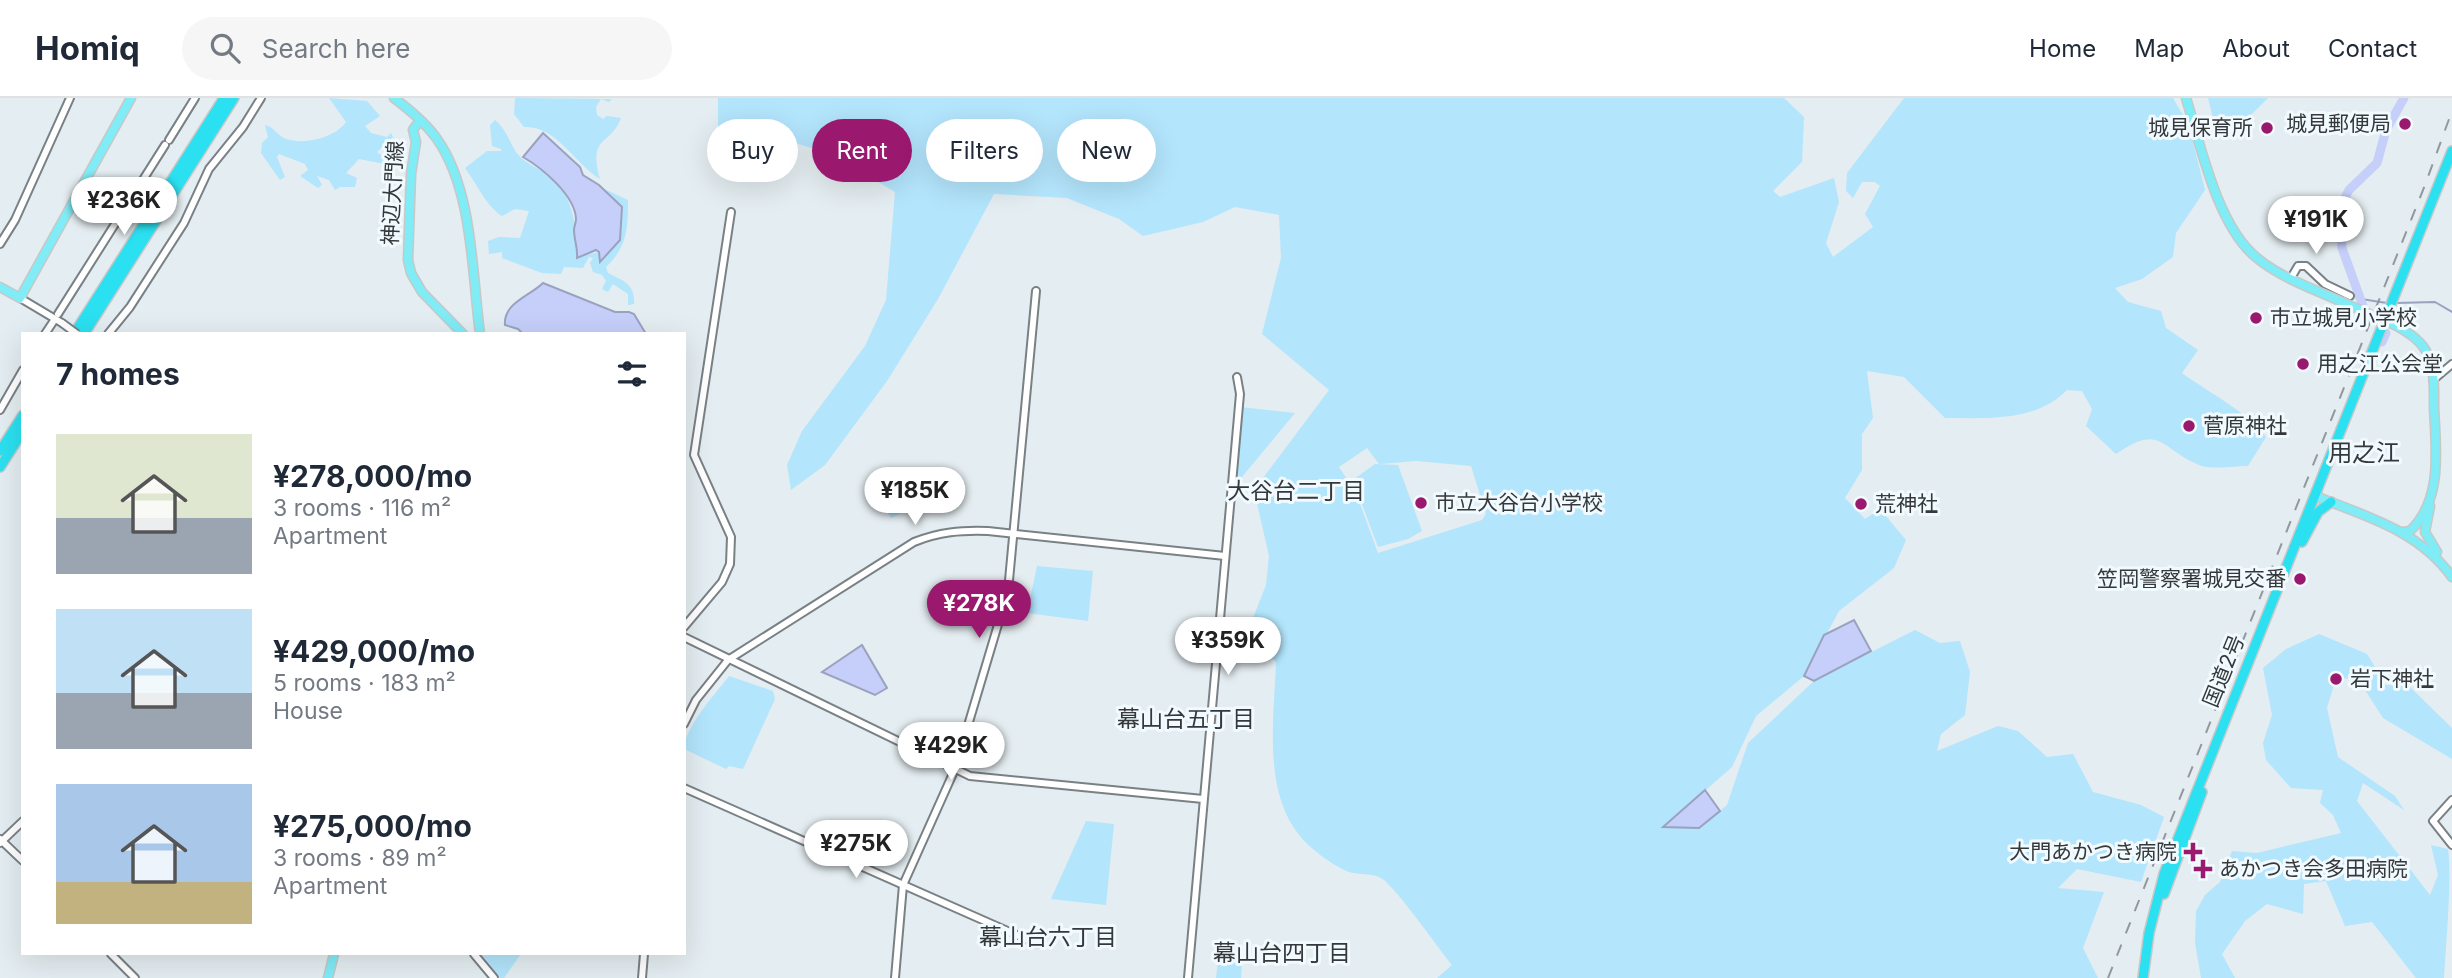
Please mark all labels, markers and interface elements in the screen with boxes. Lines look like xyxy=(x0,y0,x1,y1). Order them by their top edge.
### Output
search box xyxy=(182,17,672,80)
text: Homiq xyxy=(35,28,140,68)
icon: search xyxy=(206,29,244,67)
text: Search here xyxy=(262,33,410,64)
text: Home xyxy=(2029,34,2096,63)
text: Map xyxy=(2134,34,2184,63)
text: About xyxy=(2222,34,2290,63)
text: Contact xyxy=(2328,34,2417,63)
place label: 城見郵便局 xyxy=(2286,111,2391,136)
place label: 城見保育所 xyxy=(2148,115,2253,140)
marker: 城見郵便局 xyxy=(2397,116,2413,132)
chip: Buy xyxy=(707,119,798,182)
chip: Rent xyxy=(812,119,912,182)
chip: Filters xyxy=(926,119,1043,182)
chip: New xyxy=(1057,119,1156,182)
marker: 城見保育所 xyxy=(2259,120,2275,136)
street label: 神辺大門線 xyxy=(377,140,408,246)
pin: ¥236K xyxy=(75,178,173,237)
text: ¥236K xyxy=(87,186,161,214)
pin: ¥191K xyxy=(2267,197,2365,256)
text: ¥191K xyxy=(2284,205,2348,233)
place label: 市立城見小学校 xyxy=(2270,305,2417,330)
marker: 市立城見小学校 xyxy=(2248,310,2264,326)
place label: 用之江公会堂 xyxy=(2317,351,2443,376)
icon: filters xyxy=(613,355,651,393)
text: 7 homes xyxy=(56,356,180,392)
marker: 用之江公会堂 xyxy=(2295,356,2311,372)
place label: 菅原神社 xyxy=(2203,413,2287,438)
marker: 菅原神社 xyxy=(2181,418,2197,434)
district label: 用之江 xyxy=(2328,438,2400,467)
text: ¥278,000/mo xyxy=(273,458,472,494)
icon: home xyxy=(112,462,196,546)
pin: ¥185K xyxy=(866,468,964,527)
text: ¥185K xyxy=(880,476,950,504)
district label: 大谷台二丁目 xyxy=(1227,477,1365,505)
place label: 市立大谷台小学校 xyxy=(1435,490,1603,515)
place label: 荒神社 xyxy=(1875,491,1938,516)
text: 3 rooms · 116 m² xyxy=(273,494,451,522)
marker: 市立大谷台小学校 xyxy=(1413,495,1429,511)
marker: 荒神社 xyxy=(1853,496,1869,512)
text: Apartment xyxy=(273,522,387,550)
place label: 笠岡警察署城見交番 xyxy=(2097,566,2286,591)
marker: 笠岡警察署城見交番 xyxy=(2292,571,2308,587)
pin: ¥278K xyxy=(930,580,1028,640)
text: ¥278K xyxy=(943,589,1015,617)
pin: ¥359K xyxy=(1179,618,1277,677)
text: ¥359K xyxy=(1191,626,1265,654)
street label: 国道2号 xyxy=(2198,631,2249,711)
text: ¥429,000/mo xyxy=(273,633,475,669)
icon: home xyxy=(112,637,196,721)
place label: 岩下神社 xyxy=(2350,666,2434,691)
text: 5 rooms · 183 m² xyxy=(273,669,456,697)
marker: 岩下神社 xyxy=(2328,671,2344,687)
text: House xyxy=(273,697,343,725)
district label: 幕山台五丁目 xyxy=(1117,705,1255,733)
pin: ¥429K xyxy=(902,722,1000,782)
text: ¥429K xyxy=(914,731,988,759)
text: ¥275,000/mo xyxy=(273,808,472,844)
icon: home xyxy=(112,812,196,896)
pin: ¥275K xyxy=(807,820,905,880)
text: ¥275K xyxy=(820,829,892,857)
place label: 大門あかつき病院 xyxy=(2009,839,2177,864)
marker: 大門あかつき病院 xyxy=(2183,842,2203,862)
text: 3 rooms · 89 m² xyxy=(273,844,447,872)
place label: あかつき会多田病院 xyxy=(2219,856,2408,881)
marker: あかつき会多田病院 xyxy=(2193,859,2213,879)
text: Apartment xyxy=(273,872,387,900)
district label: 幕山台六丁目 xyxy=(979,923,1117,951)
district label: 幕山台四丁目 xyxy=(1213,939,1351,967)

